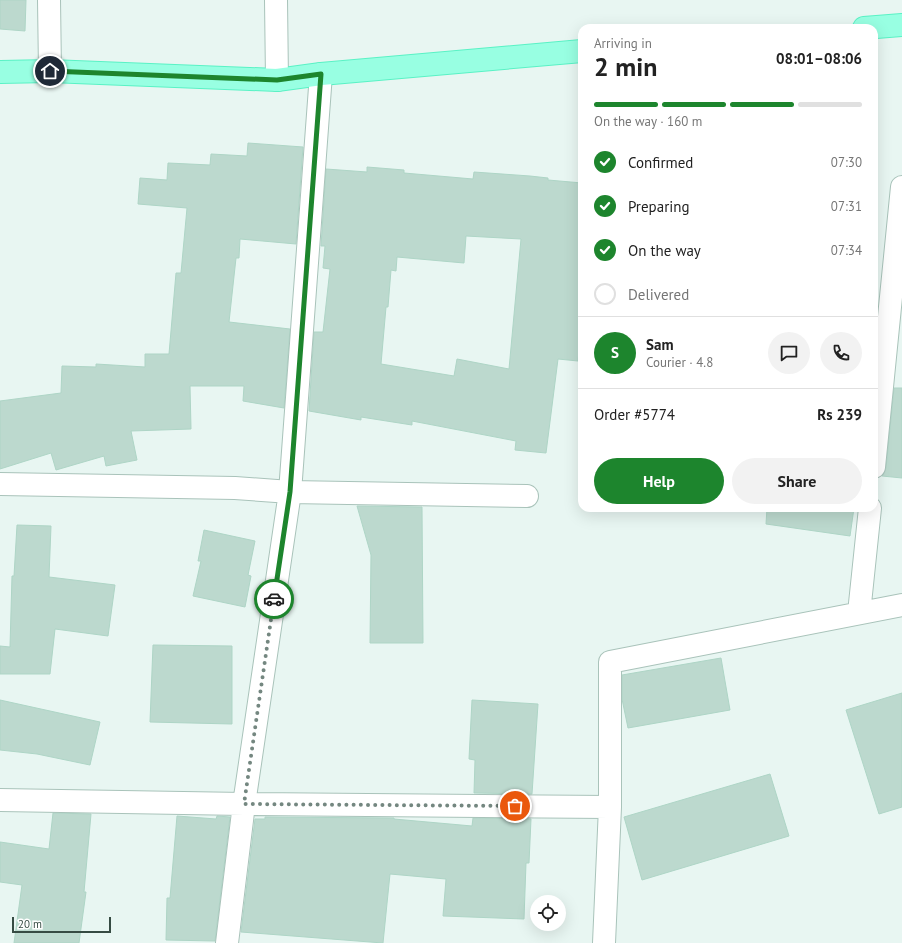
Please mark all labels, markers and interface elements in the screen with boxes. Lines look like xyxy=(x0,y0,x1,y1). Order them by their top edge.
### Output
text: Arriving in xyxy=(594,35,652,52)
text: 08:01–08:06 xyxy=(776,49,862,68)
text: 2 min xyxy=(594,50,657,83)
pin xyxy=(33,54,67,88)
icon: home xyxy=(39,60,61,82)
text: On the way · 160 m xyxy=(594,113,702,130)
icon: check xyxy=(594,151,616,173)
text: Confirmed xyxy=(628,153,693,172)
text: 07:30 xyxy=(831,154,862,171)
icon: check xyxy=(594,195,616,217)
text: Preparing xyxy=(628,197,690,216)
text: 07:31 xyxy=(831,198,862,215)
icon: check xyxy=(594,239,616,261)
text: On the way xyxy=(628,241,701,260)
text: 07:34 xyxy=(831,242,862,259)
text: Delivered xyxy=(628,285,689,304)
button: chat xyxy=(768,332,810,374)
button: phone xyxy=(820,332,862,374)
text: Sam xyxy=(646,335,673,354)
text: S xyxy=(611,343,619,362)
text: Courier · 4.8 xyxy=(646,354,713,371)
text: Order #5774 xyxy=(594,405,675,424)
text: Rs 239 xyxy=(817,405,862,424)
button: Help xyxy=(594,458,724,504)
button: Share xyxy=(732,458,862,504)
courier xyxy=(254,579,294,619)
icon: car xyxy=(263,588,285,610)
pin xyxy=(498,789,532,823)
icon: bag xyxy=(504,795,526,817)
map controls xyxy=(530,895,566,931)
button: locate xyxy=(530,895,566,931)
scale bar xyxy=(12,915,111,934)
text: 20 m xyxy=(18,917,42,931)

